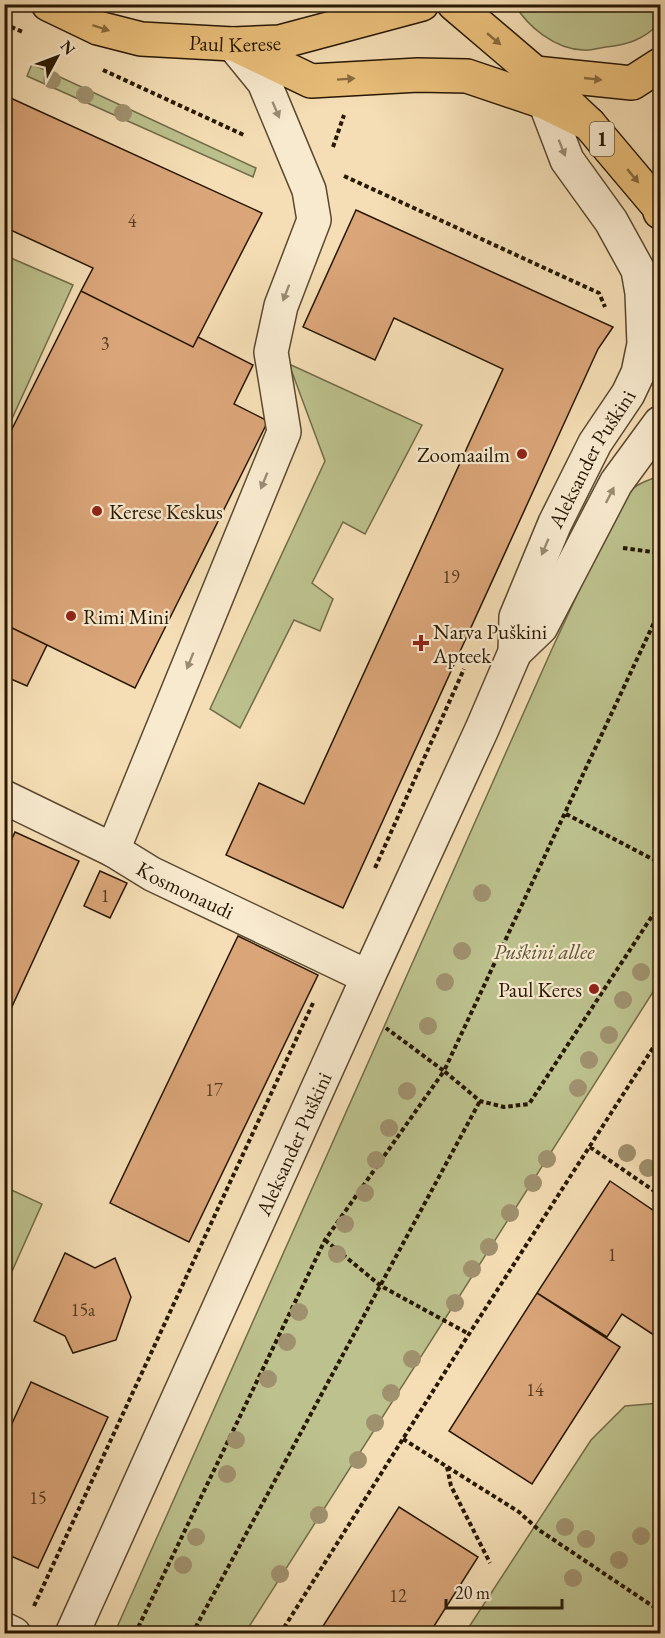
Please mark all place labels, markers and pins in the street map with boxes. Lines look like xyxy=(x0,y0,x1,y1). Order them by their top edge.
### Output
place label: Zoomaailm xyxy=(417,441,510,468)
marker: Zoomaailm xyxy=(515,447,529,461)
place label: Kerese Keskus xyxy=(109,498,223,525)
marker: Kerese Keskus xyxy=(90,504,104,518)
place label: Rimi Mini xyxy=(83,603,169,630)
marker: Rimi Mini xyxy=(64,609,78,623)
place label: Narva Puškini Apteek xyxy=(432,618,547,669)
marker: Narva Puškini Apteek xyxy=(414,636,428,650)
place label: Paul Keres xyxy=(498,976,582,1003)
marker: Paul Keres xyxy=(587,982,601,996)

